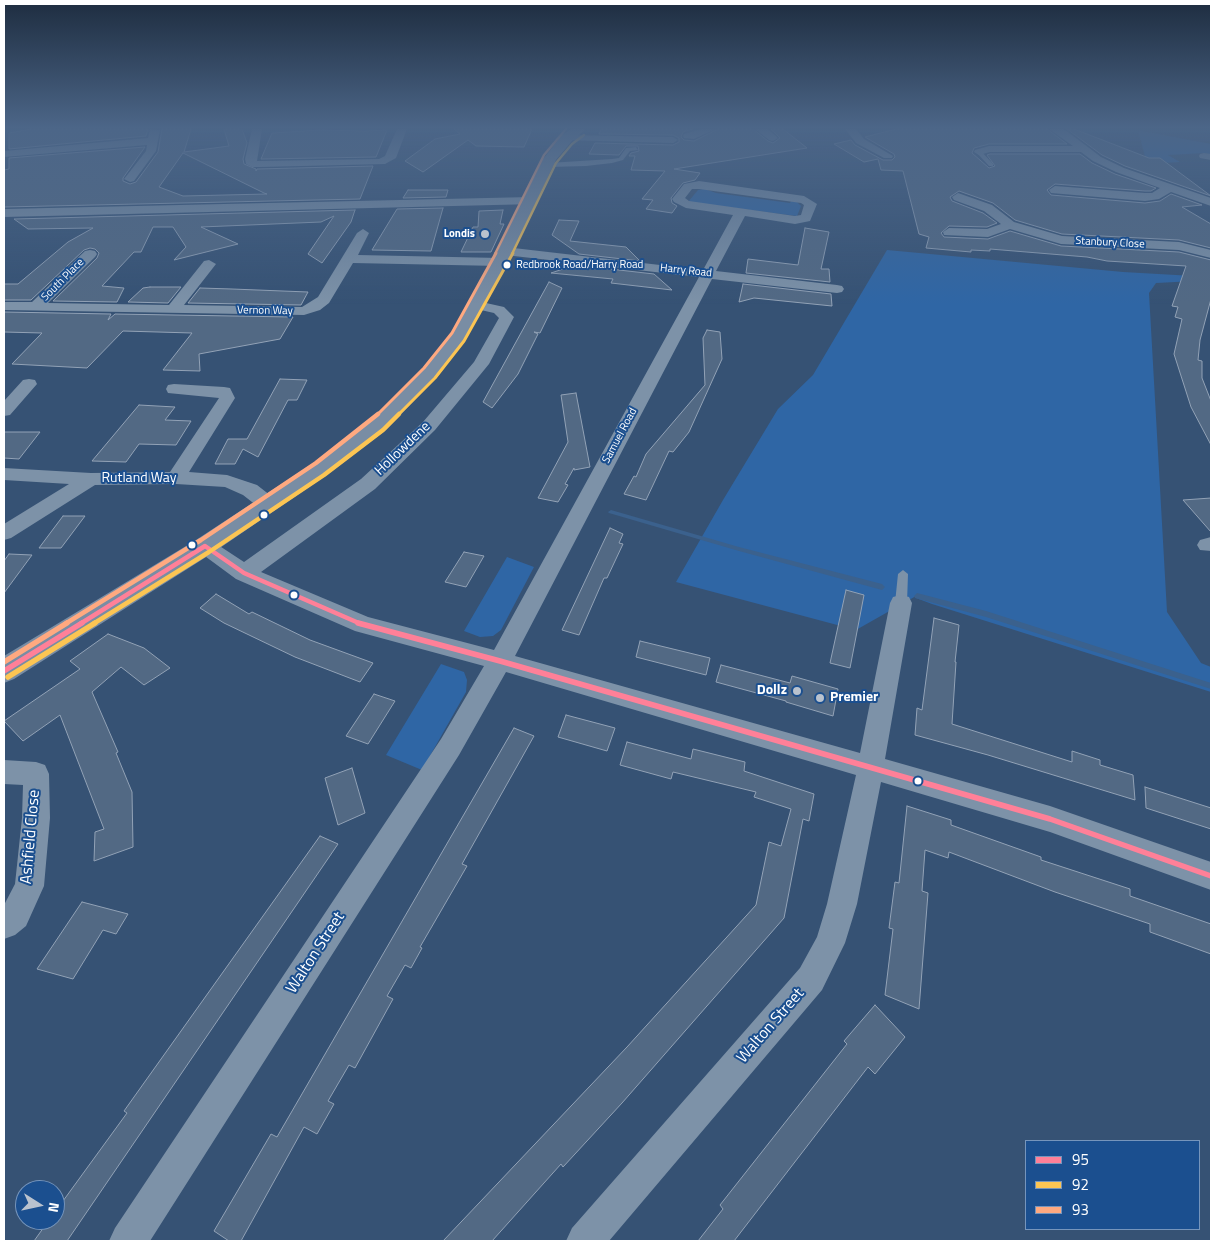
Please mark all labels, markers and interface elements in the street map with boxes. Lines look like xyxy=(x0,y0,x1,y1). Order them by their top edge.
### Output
place label: Londis xyxy=(444,227,475,241)
marker: Londis xyxy=(479,228,491,240)
street label: Stanbury Close xyxy=(1075,235,1145,251)
street label: South Place xyxy=(39,256,87,304)
place label: Redbrook Road/Harry Road xyxy=(516,258,643,272)
marker: Redbrook Road/Harry Road xyxy=(502,260,512,270)
street label: Harry Road xyxy=(659,262,713,280)
street label: Vernon Way xyxy=(237,304,293,318)
street label: Samuel Road xyxy=(600,406,640,466)
street label: Hollowdene xyxy=(372,419,434,479)
street label: Rutland Way xyxy=(101,471,177,487)
unlabelled marker xyxy=(259,510,269,520)
unlabelled marker xyxy=(187,540,197,550)
unlabelled marker xyxy=(289,590,299,600)
place label: Dollz xyxy=(757,683,787,699)
marker: Dollz xyxy=(791,685,803,697)
place label: Premier xyxy=(830,690,878,706)
marker: Premier xyxy=(814,692,826,704)
unlabelled marker xyxy=(913,776,923,786)
street label: Ashfield Close xyxy=(17,789,45,885)
street label: Walton Street xyxy=(283,909,349,997)
street label: Walton Street xyxy=(733,985,809,1067)
legend xyxy=(1025,1140,1200,1230)
text: 95 xyxy=(1072,1148,1089,1171)
text: 92 xyxy=(1072,1173,1089,1196)
north arrow xyxy=(15,1180,65,1230)
text: 93 xyxy=(1072,1198,1089,1221)
text: N xyxy=(43,1201,65,1214)

